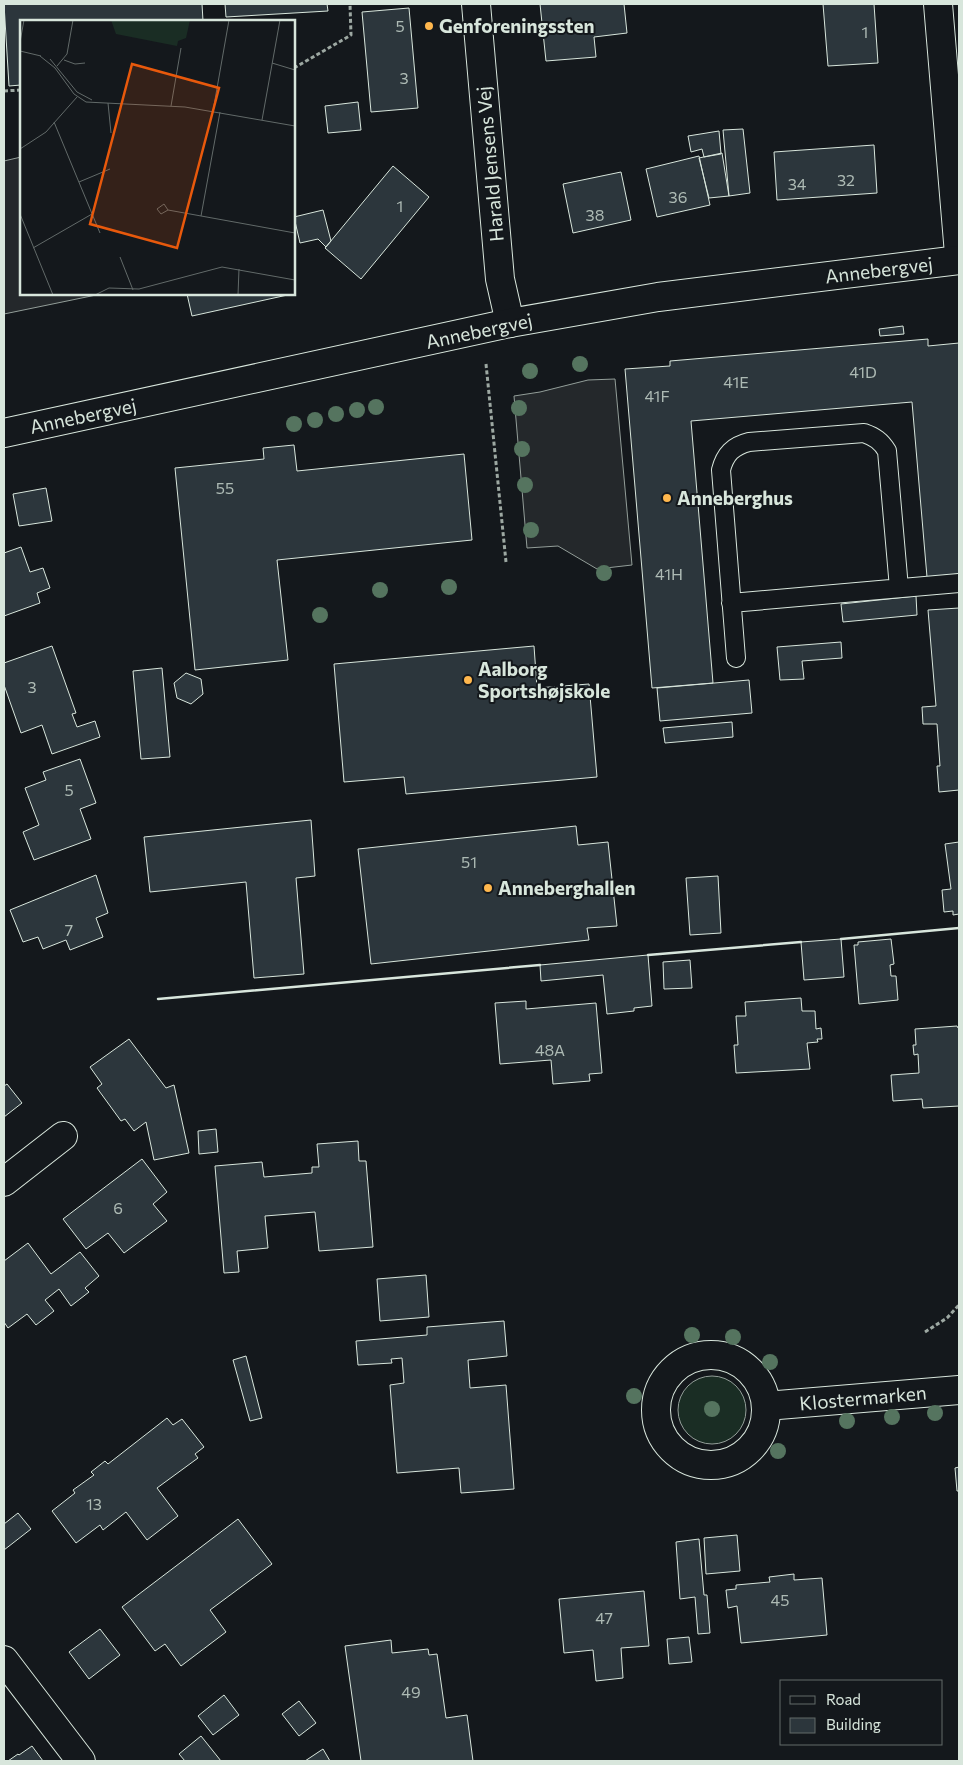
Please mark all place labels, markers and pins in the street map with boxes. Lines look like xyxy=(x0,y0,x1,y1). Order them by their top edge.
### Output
place label: Genforeningssten xyxy=(439,14,594,37)
marker: Genforeningssten xyxy=(423,20,435,32)
place label: Anneberghus xyxy=(677,486,793,509)
marker: Anneberghus xyxy=(661,492,673,504)
place label: Aalborg Sportshøjskole xyxy=(478,657,610,702)
marker: Aalborg Sportshøjskole xyxy=(462,674,474,686)
place label: Anneberghallen xyxy=(498,876,636,899)
marker: Anneberghallen xyxy=(482,882,494,894)

